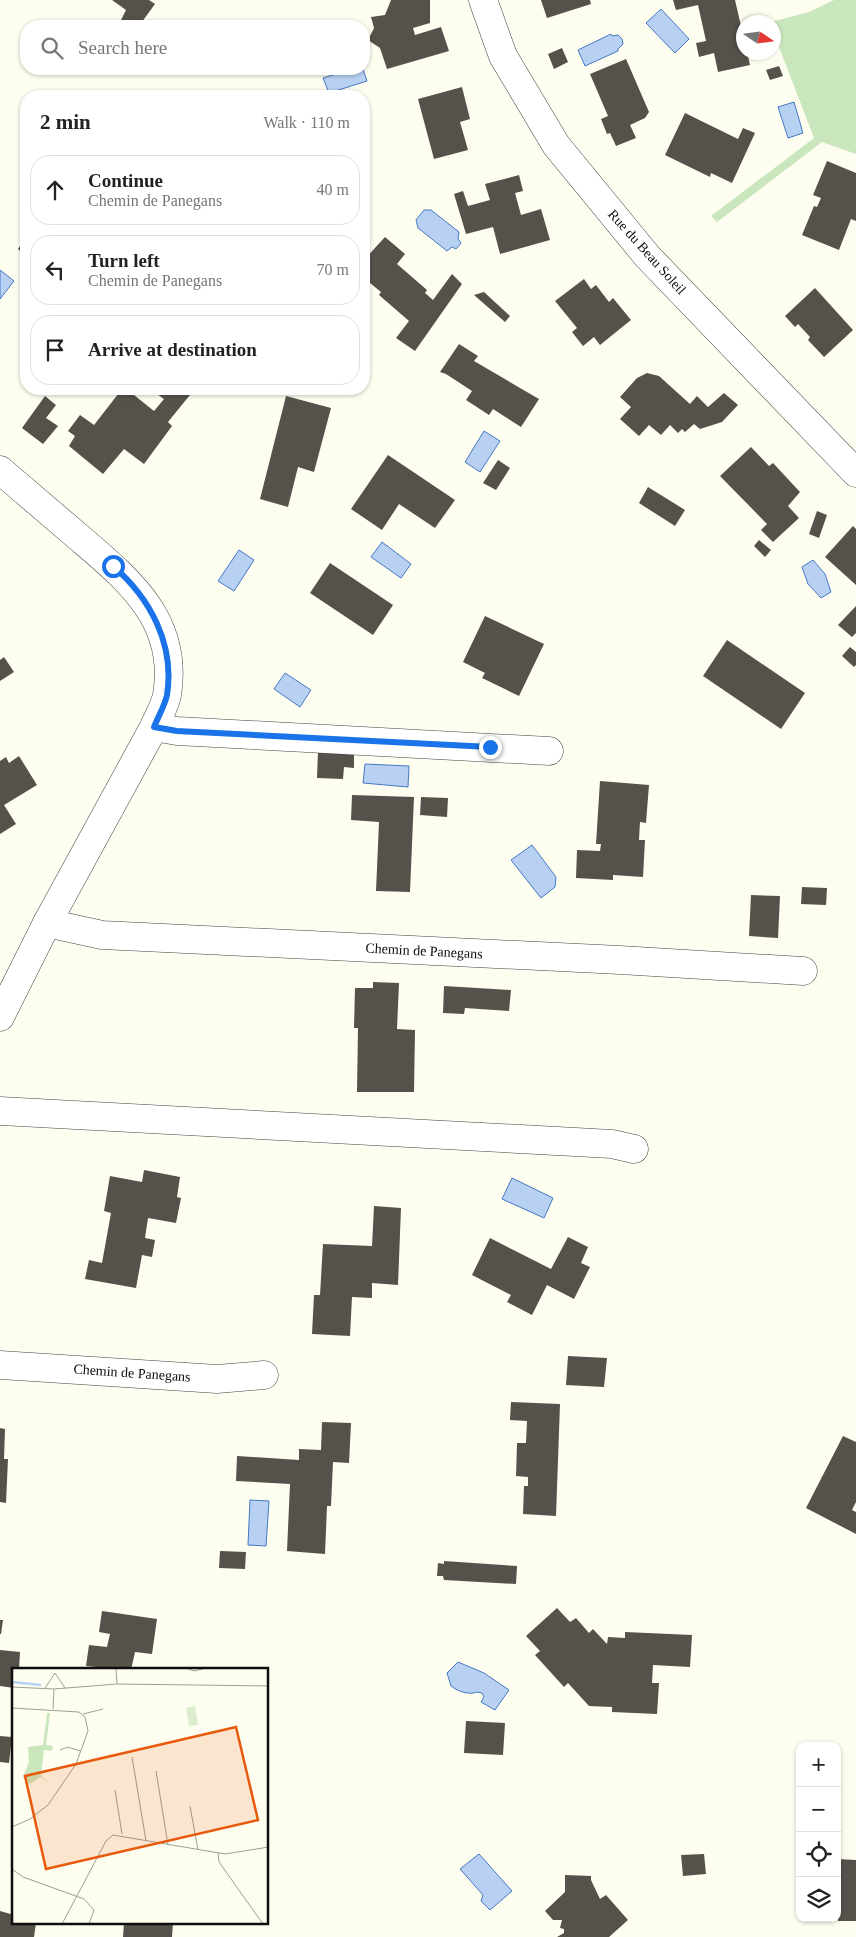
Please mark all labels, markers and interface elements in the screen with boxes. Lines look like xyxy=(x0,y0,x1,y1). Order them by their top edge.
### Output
north arrow xyxy=(736,15,781,60)
search box xyxy=(20,20,370,75)
icon: search xyxy=(38,34,66,62)
text: Search here xyxy=(78,37,167,58)
text: 2 min xyxy=(40,110,91,134)
text: Walk · 110 m xyxy=(263,114,350,131)
text: Continue xyxy=(88,170,163,191)
icon: ahead xyxy=(41,176,69,204)
text: 40 m xyxy=(317,181,349,198)
text: Chemin de Panegans xyxy=(88,192,222,209)
street label: Rue du Beau Soleil xyxy=(605,207,689,297)
text: Turn left xyxy=(88,250,160,271)
icon: left xyxy=(41,256,69,284)
text: 70 m xyxy=(317,261,349,278)
text: Chemin de Panegans xyxy=(88,272,222,289)
icon: arrive xyxy=(41,336,69,364)
text: Arrive at destination xyxy=(88,339,257,360)
route start xyxy=(102,555,125,578)
route end xyxy=(479,736,502,759)
street label: Chemin de Panegans xyxy=(365,940,483,962)
street label: Chemin de Panegans xyxy=(73,1361,191,1385)
inset map xyxy=(12,1668,269,1924)
map controls xyxy=(796,1742,841,1922)
button: + xyxy=(796,1742,841,1787)
button: − xyxy=(796,1787,841,1832)
button: locate xyxy=(796,1832,841,1877)
button: layers xyxy=(796,1877,841,1922)

